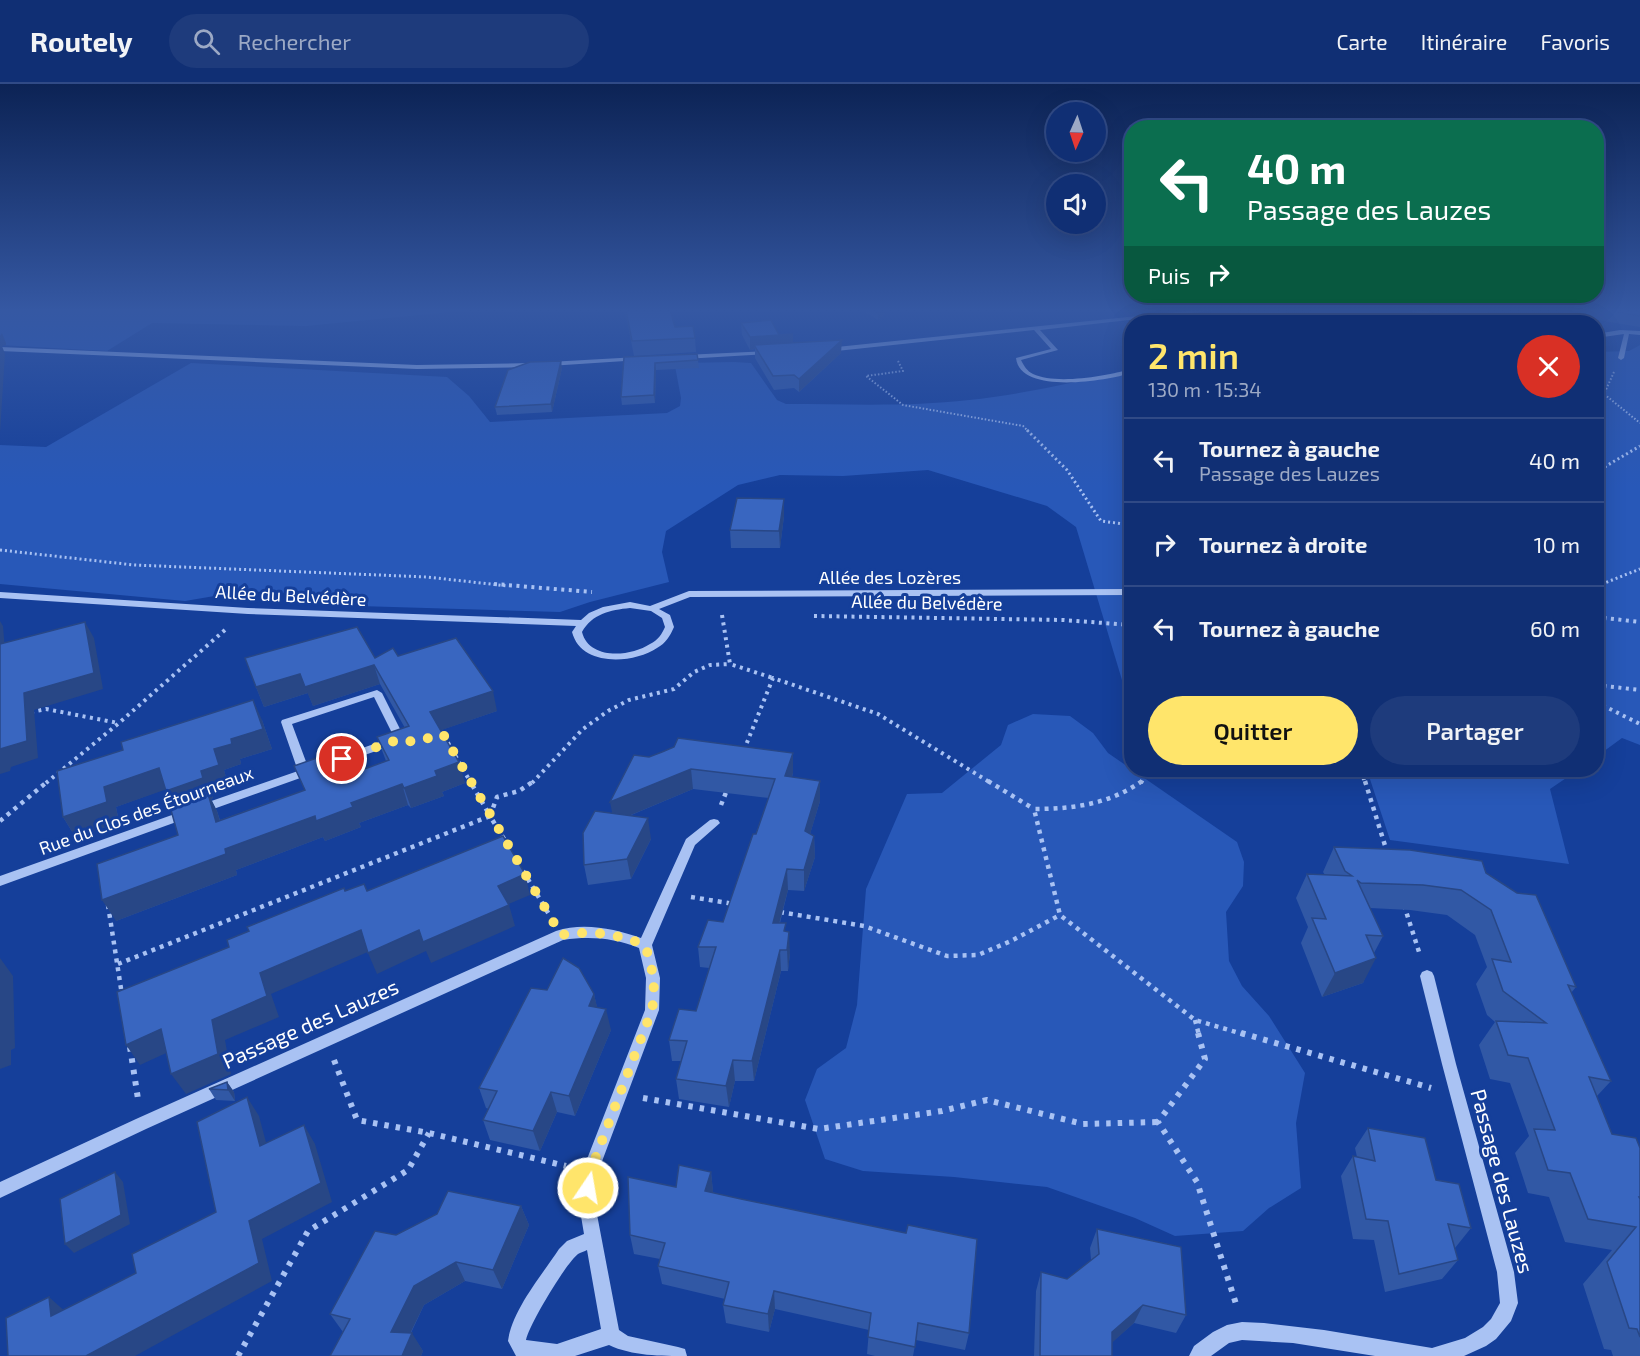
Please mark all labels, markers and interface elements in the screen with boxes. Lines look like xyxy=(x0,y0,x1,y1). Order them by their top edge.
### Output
search box xyxy=(169,14,589,68)
text: Routely xyxy=(30,24,133,58)
icon: search xyxy=(190,25,223,58)
text: Rechercher xyxy=(238,28,351,54)
text: Carte xyxy=(1336,29,1388,54)
text: Itinéraire xyxy=(1421,29,1507,54)
text: Favoris xyxy=(1540,29,1610,54)
north arrow xyxy=(1046,102,1106,162)
map controls xyxy=(1046,102,1106,234)
text: 40 m xyxy=(1247,142,1346,192)
icon: left xyxy=(1148,144,1226,222)
button: sound xyxy=(1046,174,1106,234)
text: Passage des Lauzes xyxy=(1247,193,1491,225)
icon: right xyxy=(1202,258,1235,291)
text: Puis xyxy=(1148,262,1190,288)
text: 2 min xyxy=(1148,333,1239,376)
button: close xyxy=(1517,335,1580,398)
text: 130 m · 15:34 xyxy=(1148,377,1262,401)
text: Tournez à gauche xyxy=(1199,435,1380,461)
icon: left xyxy=(1148,444,1181,477)
text: 40 m xyxy=(1529,447,1580,473)
text: Passage des Lauzes xyxy=(1199,461,1380,485)
icon: right xyxy=(1148,528,1181,561)
text: Tournez à droite xyxy=(1199,531,1368,557)
text: 10 m xyxy=(1534,531,1580,557)
street label: Allée des Lozères xyxy=(819,566,961,588)
street label: Allée du Belvédère xyxy=(215,580,367,610)
street label: Allée du Belvédère xyxy=(851,590,1003,614)
icon: left xyxy=(1148,612,1181,645)
text: Tournez à gauche xyxy=(1199,615,1380,641)
text: 60 m xyxy=(1530,615,1580,641)
button: Quitter xyxy=(1148,696,1358,765)
button: Partager xyxy=(1370,696,1580,765)
pin xyxy=(316,733,367,784)
icon: arrive xyxy=(325,742,358,775)
street label: Rue du Clos des Étourneaux xyxy=(36,761,257,859)
street label: Passage des Lauzes xyxy=(218,973,402,1073)
street label: Passage des Lauzes xyxy=(1466,1086,1540,1276)
position arrow xyxy=(556,1156,620,1220)

